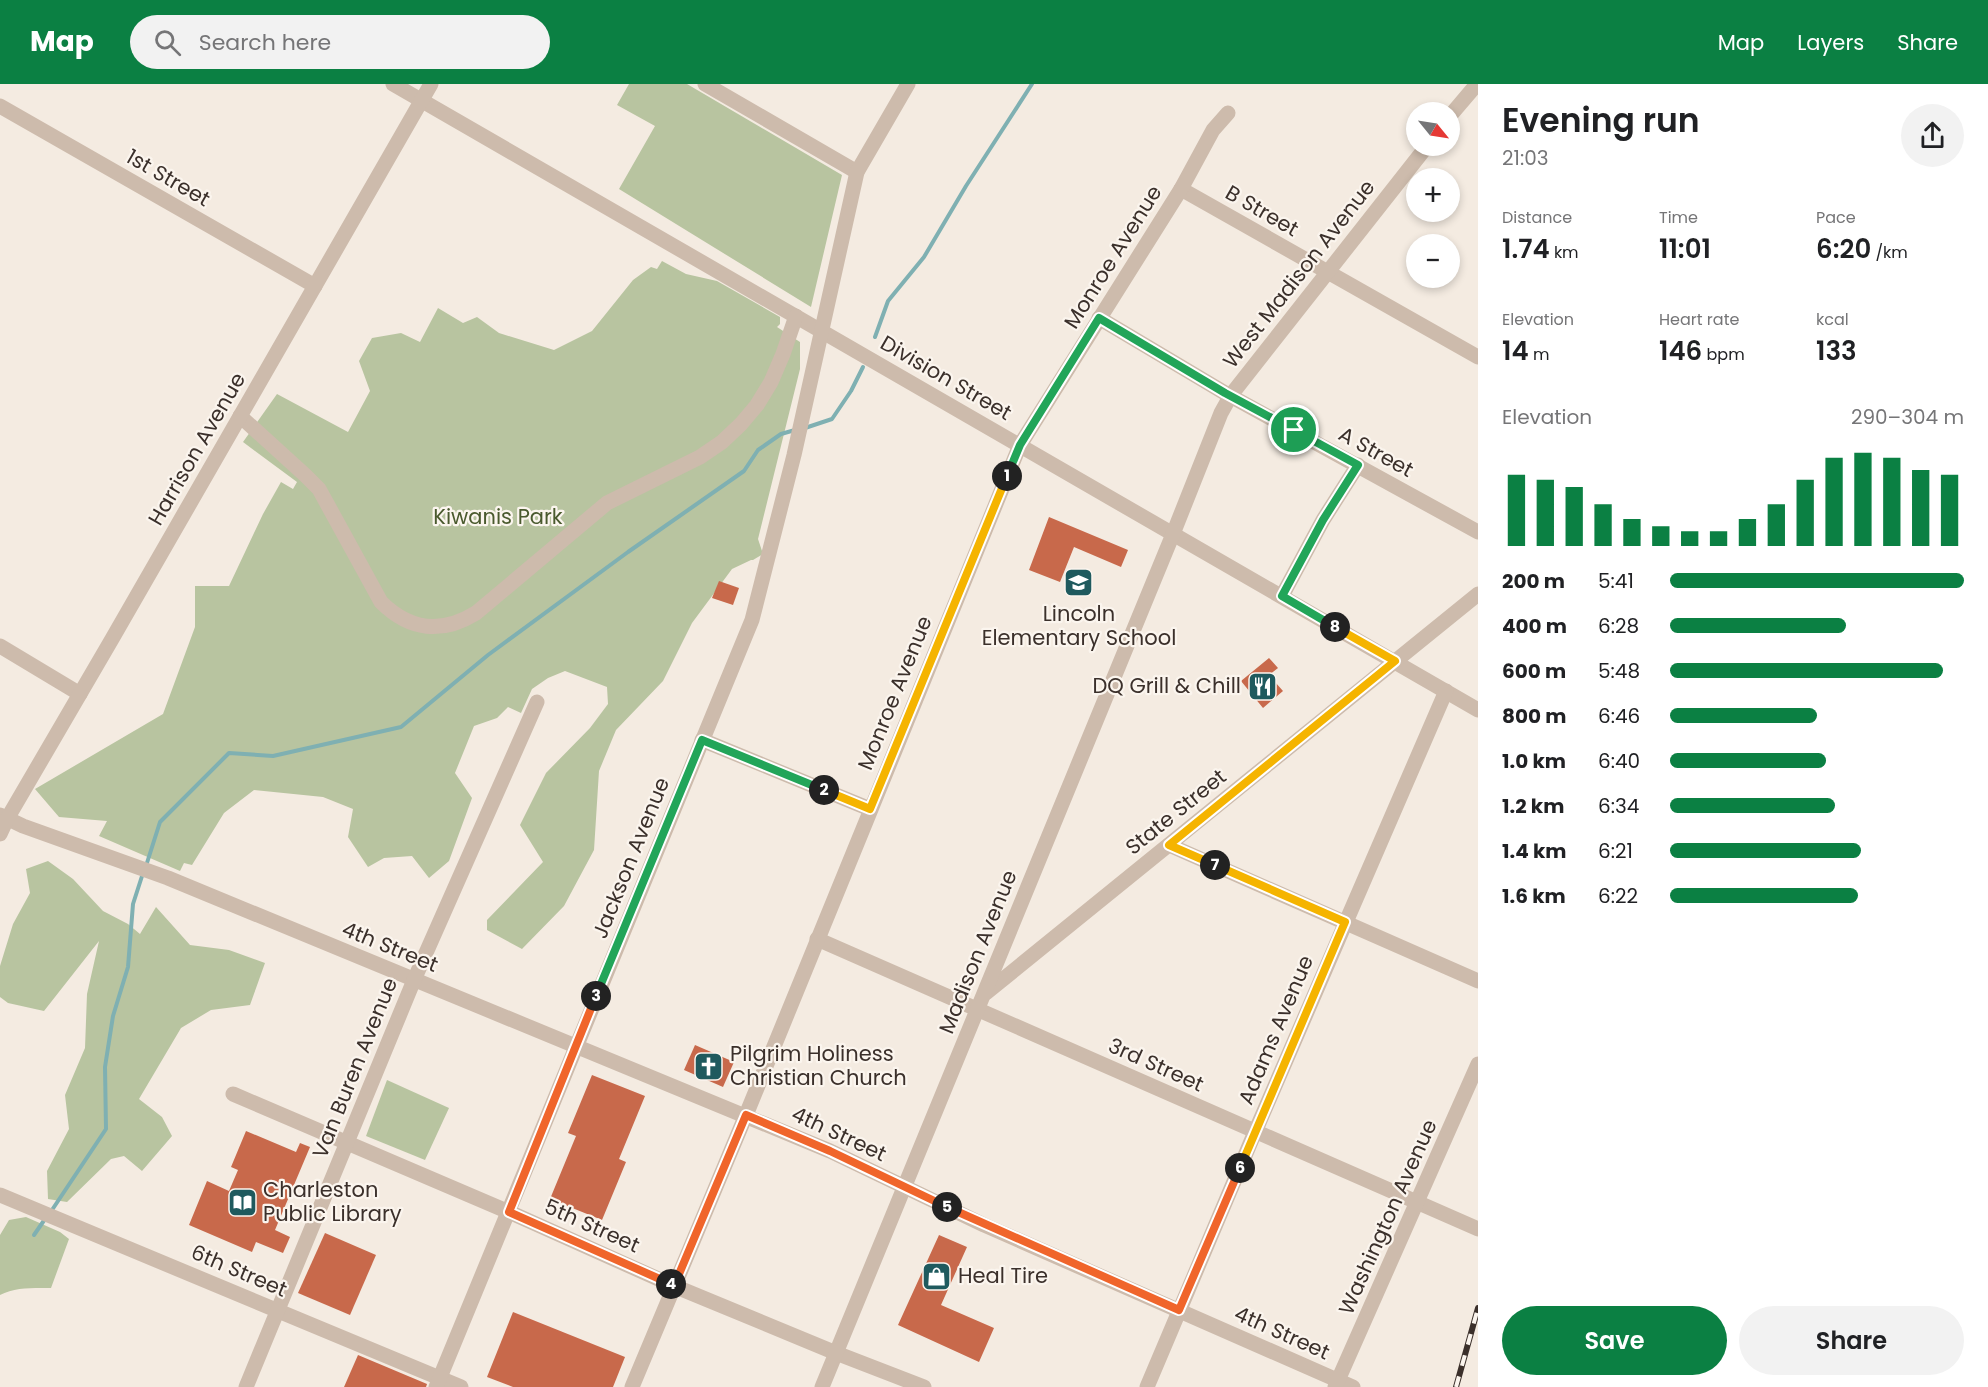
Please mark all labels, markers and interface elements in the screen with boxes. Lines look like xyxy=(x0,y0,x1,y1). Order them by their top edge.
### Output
search box xyxy=(130,15,550,69)
text: Map xyxy=(30,22,94,61)
icon: search xyxy=(151,26,184,59)
text: Search here xyxy=(199,27,331,58)
text: Map xyxy=(1718,28,1764,57)
text: Layers xyxy=(1797,28,1864,57)
text: Share xyxy=(1897,28,1958,57)
text: Evening run xyxy=(1502,97,1700,144)
north arrow xyxy=(1406,102,1460,156)
map controls xyxy=(1406,102,1460,288)
button: share xyxy=(1901,104,1964,167)
street label: 1st Street xyxy=(121,142,216,213)
text: 21:03 xyxy=(1502,144,1549,172)
button: + xyxy=(1406,168,1460,222)
street label: West Madison Avenue xyxy=(1216,173,1381,374)
street label: B Street xyxy=(1220,178,1304,243)
street label: Monroe Avenue xyxy=(1057,180,1168,334)
text: Distance xyxy=(1502,206,1572,229)
text: Time xyxy=(1659,206,1698,229)
text: Pace xyxy=(1816,206,1856,229)
text: 1.74 xyxy=(1502,231,1550,267)
text: 11:01 xyxy=(1659,231,1711,267)
text: 6:20 xyxy=(1816,231,1871,267)
button: − xyxy=(1406,234,1460,288)
text: km xyxy=(1550,241,1579,264)
text: /km xyxy=(1871,241,1908,264)
text: Elevation xyxy=(1502,308,1574,331)
text: Heart rate xyxy=(1659,308,1739,331)
text: kcal xyxy=(1816,308,1849,331)
street label: Division Street xyxy=(875,328,1017,427)
text: 14 xyxy=(1502,333,1529,369)
text: 146 xyxy=(1659,333,1702,369)
text: 133 xyxy=(1816,333,1857,369)
text: m xyxy=(1529,343,1549,366)
text: bpm xyxy=(1702,343,1745,366)
street label: Harrison Avenue xyxy=(141,367,252,530)
text: Elevation xyxy=(1502,403,1592,431)
text: 290–304 m xyxy=(1851,403,1964,431)
pin xyxy=(1268,404,1319,455)
icon: arrive xyxy=(1277,413,1310,446)
street label: A Street xyxy=(1334,419,1419,484)
pin: 1 xyxy=(992,461,1022,491)
text: 1 xyxy=(1004,464,1010,487)
park label: Kiwanis Park xyxy=(433,502,563,531)
school or university icon: Lincoln Elementary School xyxy=(1063,567,1095,599)
text: 200 m xyxy=(1502,567,1565,595)
text: 5:41 xyxy=(1598,567,1634,595)
place label: Lincoln Elementary School xyxy=(982,599,1176,652)
street label: Monroe Avenue xyxy=(850,611,939,774)
pin: 8 xyxy=(1320,612,1350,642)
text: 400 m xyxy=(1502,612,1567,640)
text: 6:28 xyxy=(1598,612,1639,640)
text: 8 xyxy=(1330,615,1340,638)
text: 600 m xyxy=(1502,657,1566,685)
text: 5:48 xyxy=(1598,657,1640,685)
restaurant icon: DQ Grill & Chill xyxy=(1246,670,1278,702)
place label: DQ Grill & Chill xyxy=(1092,671,1241,700)
text: 800 m xyxy=(1502,702,1566,730)
text: 6:46 xyxy=(1598,702,1640,730)
text: 1.0 km xyxy=(1502,747,1566,775)
text: 6:40 xyxy=(1598,747,1640,775)
street label: State Street xyxy=(1119,762,1232,861)
street label: Jackson Avenue xyxy=(585,773,676,943)
pin: 2 xyxy=(809,775,839,805)
text: 2 xyxy=(819,778,829,801)
text: 1.2 km xyxy=(1502,792,1564,820)
text: 6:34 xyxy=(1598,792,1639,820)
text: 1.4 km xyxy=(1502,837,1566,865)
text: 6:21 xyxy=(1598,837,1633,865)
pin: 7 xyxy=(1200,850,1230,880)
text: 7 xyxy=(1211,853,1219,876)
street label: Madison Avenue xyxy=(932,866,1024,1038)
text: 1.6 km xyxy=(1502,882,1566,910)
text: 6:22 xyxy=(1598,882,1638,910)
street label: 4th Street xyxy=(338,914,443,979)
street label: Adams Avenue xyxy=(1231,951,1320,1109)
street label: Van Buren Avenue xyxy=(305,973,404,1162)
pin: 3 xyxy=(581,981,611,1011)
text: 3 xyxy=(591,984,601,1007)
street label: 3rd Street xyxy=(1104,1031,1208,1098)
place label: Pilgrim Holiness Christian Church xyxy=(730,1039,907,1092)
church icon: Pilgrim Holiness Christian Church xyxy=(693,1050,725,1082)
street label: 4th Street xyxy=(787,1099,891,1168)
street label: Washington Avenue xyxy=(1331,1115,1444,1319)
pin: 6 xyxy=(1225,1153,1255,1183)
text: 6 xyxy=(1235,1156,1245,1179)
place label: Charleston Public Library xyxy=(263,1175,402,1228)
library icon: Charleston Public Library xyxy=(226,1186,258,1218)
street label: 5th Street xyxy=(540,1192,644,1259)
pin: 5 xyxy=(932,1192,962,1222)
text: 5 xyxy=(942,1195,952,1218)
street label: 6th Street xyxy=(187,1237,292,1304)
shop icon: Heal Tire xyxy=(921,1260,953,1292)
place label: Heal Tire xyxy=(958,1261,1048,1290)
pin: 4 xyxy=(656,1269,686,1299)
text: 4 xyxy=(666,1272,676,1295)
street label: 4th Street xyxy=(1230,1299,1334,1366)
button: Save xyxy=(1502,1306,1727,1375)
button: Share xyxy=(1739,1306,1964,1375)

